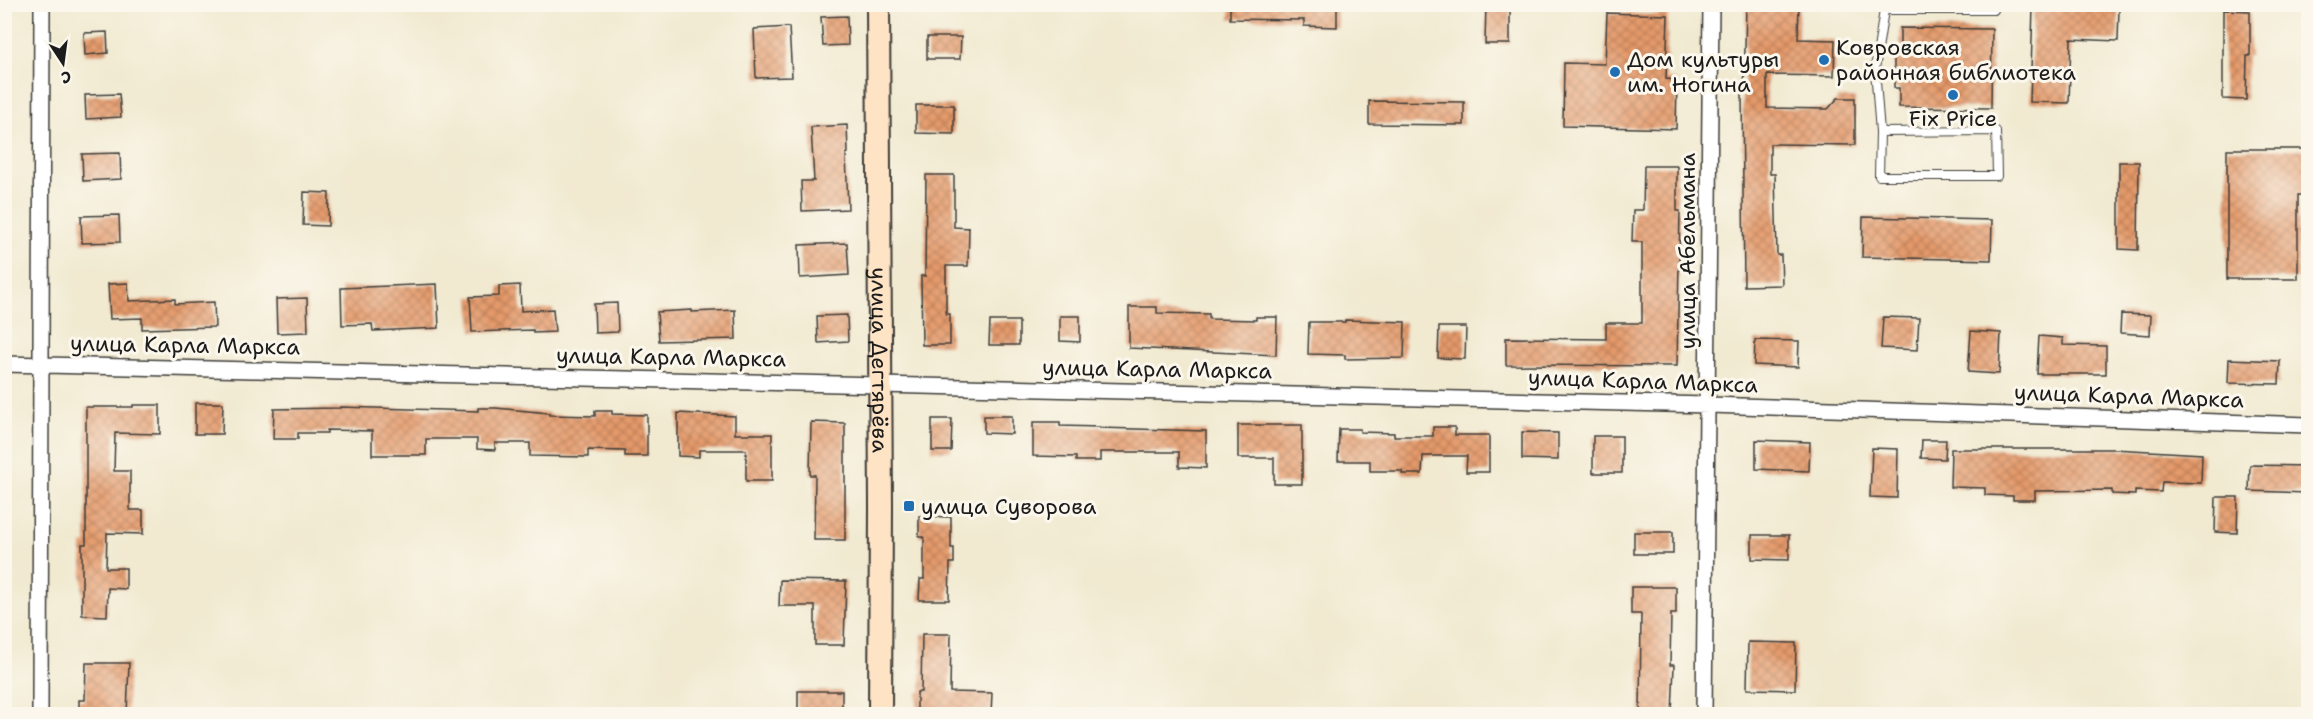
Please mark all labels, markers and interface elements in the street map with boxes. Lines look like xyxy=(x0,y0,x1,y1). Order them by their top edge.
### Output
north arrow xyxy=(33,33,93,93)
place label: Ковровская районная библиотека xyxy=(1836,33,2076,87)
place label: Дом культуры им. Ногина xyxy=(1627,45,1779,99)
marker: Ковровская районная библиотека xyxy=(1817,53,1831,67)
marker: Дом культуры им. Ногина xyxy=(1608,65,1622,79)
text: С xyxy=(59,66,73,89)
marker: Fix Price xyxy=(1946,88,1960,102)
place label: Fix Price xyxy=(1909,104,1997,133)
street label: улица Абельмана xyxy=(1673,153,1702,349)
street label: улица Дегтярёва xyxy=(865,267,895,453)
street label: улица Карла Маркса xyxy=(70,328,301,362)
street label: улица Карла Маркса xyxy=(556,340,787,374)
street label: улица Карла Маркса xyxy=(1042,352,1273,386)
street label: улица Карла Маркса xyxy=(1528,362,1759,400)
street label: улица Карла Маркса xyxy=(2014,377,2245,415)
place label: улица Суворова xyxy=(921,492,1097,521)
marker: улица Суворова xyxy=(902,499,916,513)

